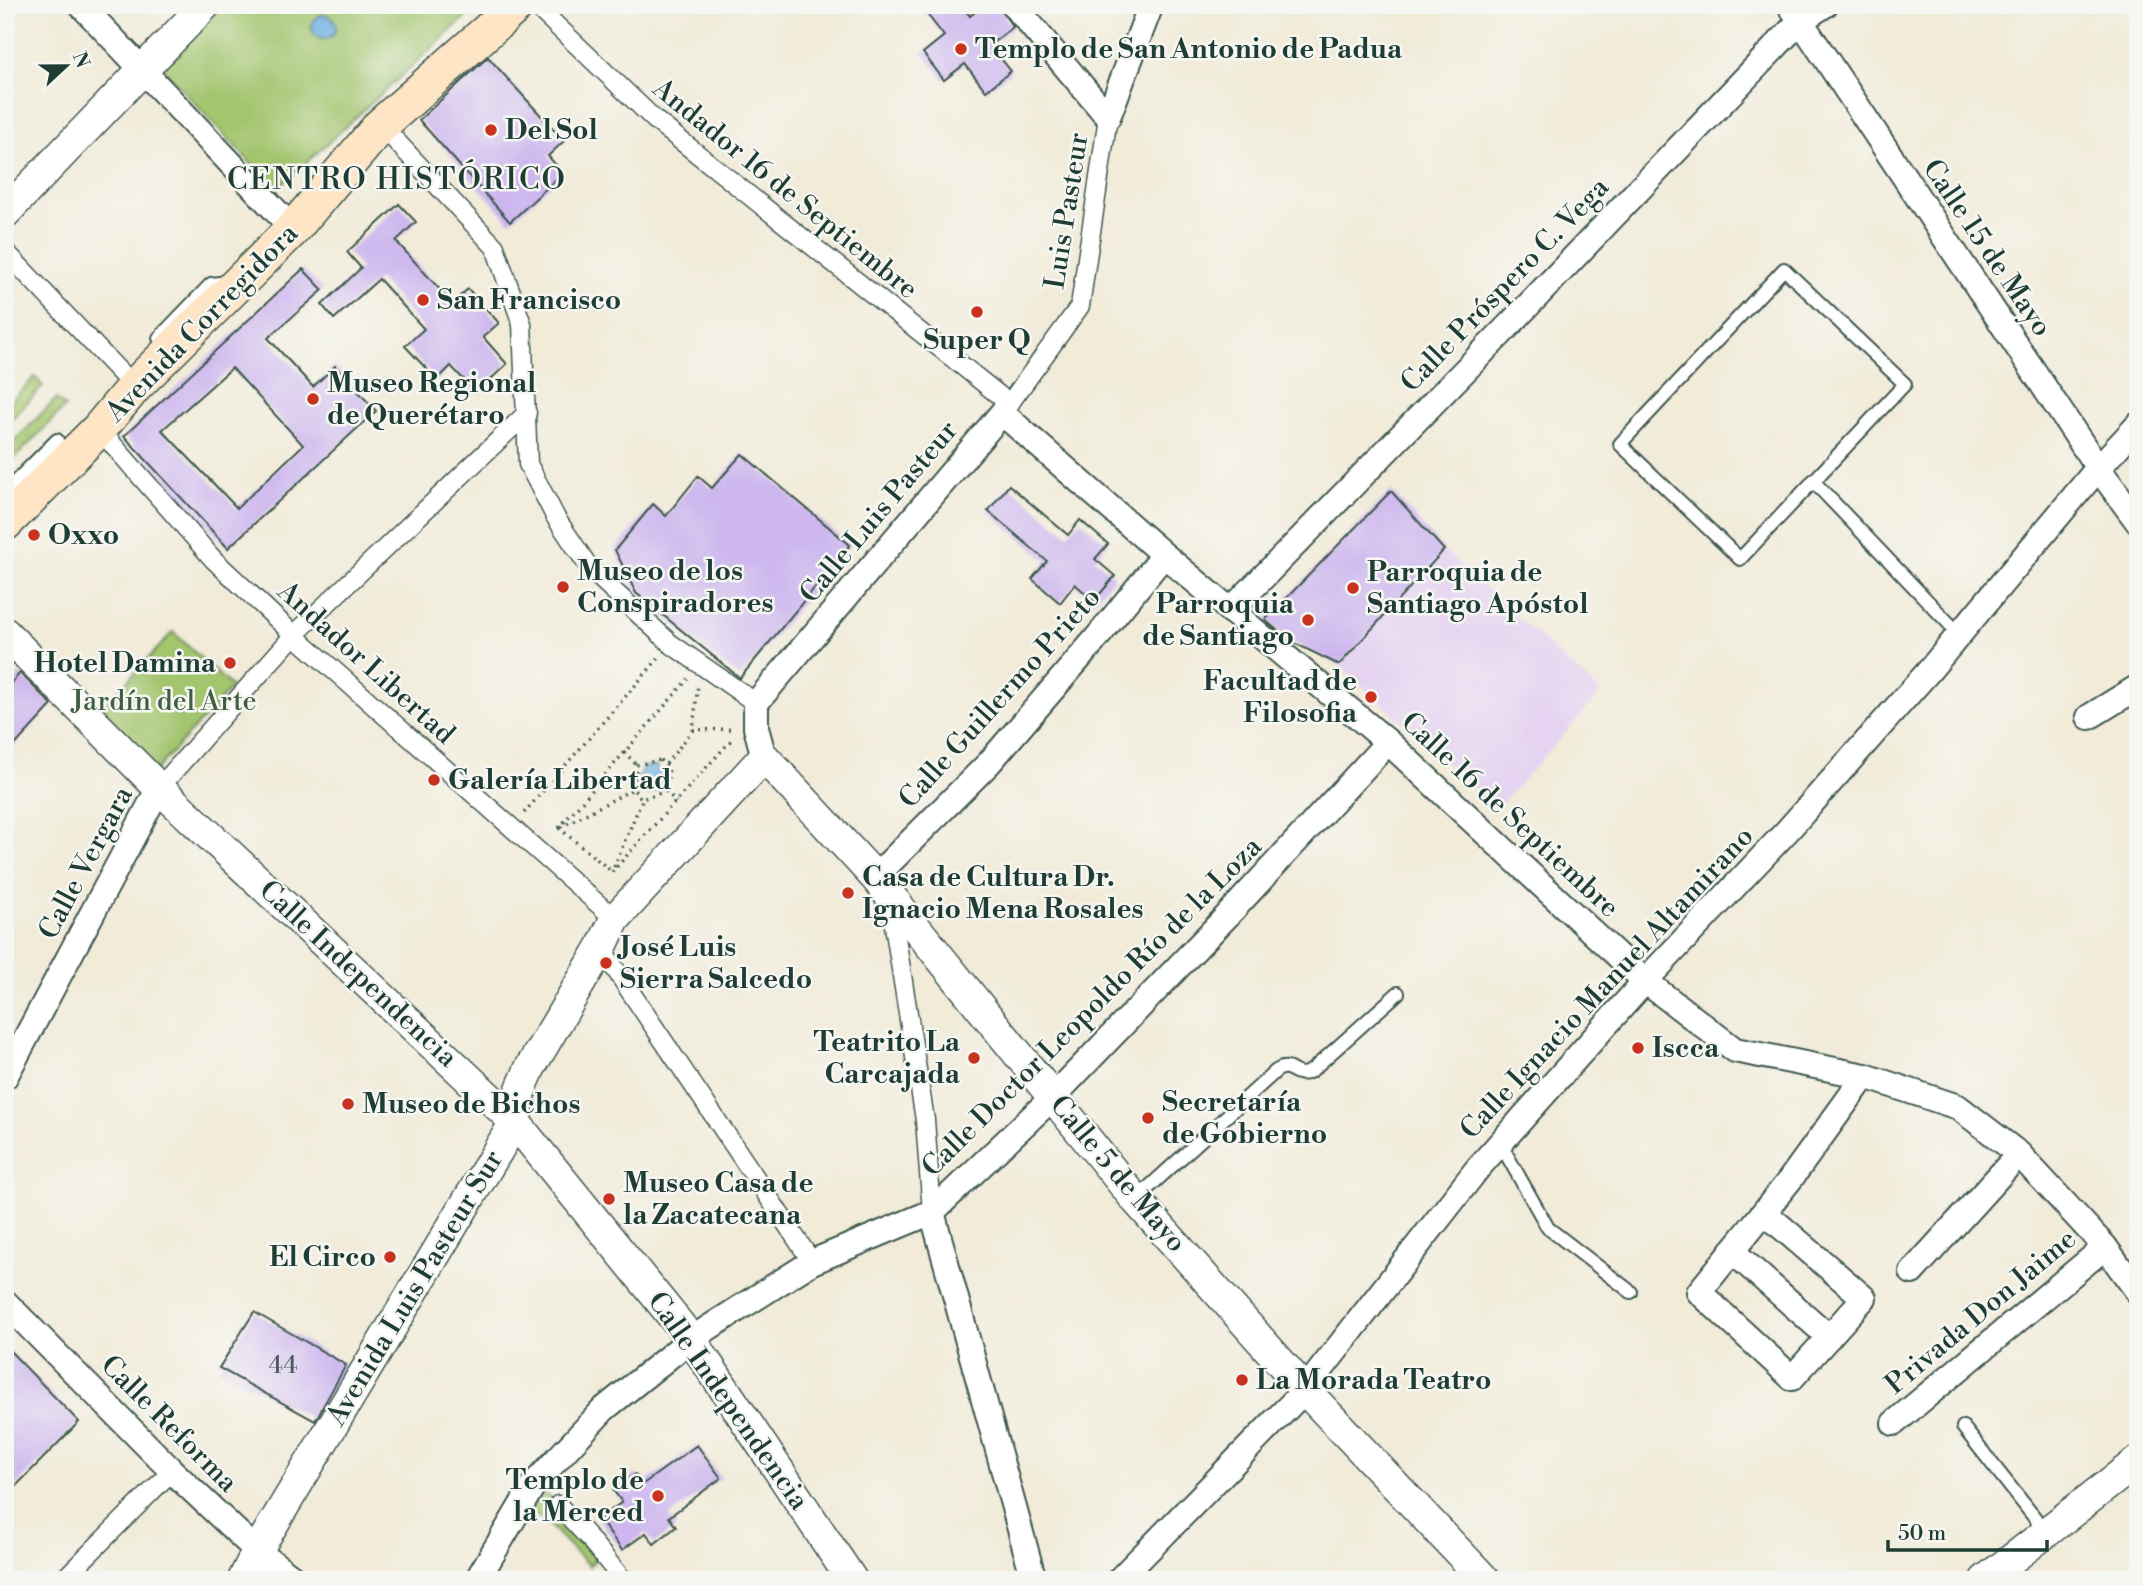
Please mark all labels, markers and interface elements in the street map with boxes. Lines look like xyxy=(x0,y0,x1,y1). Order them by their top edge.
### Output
north arrow xyxy=(32,32,102,102)
place label: Templo de San Antonio de Padua xyxy=(975,32,1403,67)
marker: Templo de San Antonio de Padua xyxy=(953,41,969,57)
text: N xyxy=(67,49,95,71)
street label: Andador 16 de Septiembre xyxy=(644,71,925,307)
place label: Del Sol xyxy=(505,113,598,148)
marker: Del Sol xyxy=(483,122,499,138)
street label: Luis Pasteur xyxy=(1037,130,1097,292)
street label: Calle 15 de Mayo xyxy=(1915,153,2059,343)
district label: CENTRO HISTÓRICO xyxy=(227,159,567,199)
street label: Calle Próspero C. Vega xyxy=(1393,170,1617,400)
street label: Avenida Corregidora xyxy=(98,216,306,430)
place label: San Francisco xyxy=(437,283,621,318)
marker: San Francisco xyxy=(415,292,431,308)
marker: Super Q xyxy=(969,304,985,320)
place label: Super Q xyxy=(923,323,1031,358)
place label: Museo Regional de Querétaro xyxy=(327,366,536,433)
marker: Museo Regional de Querétaro xyxy=(305,391,321,407)
street label: Calle Luis Pasteur xyxy=(792,413,966,611)
place label: Oxxo xyxy=(48,518,119,553)
marker: Oxxo xyxy=(26,527,42,543)
place label: Museo de los Conspiradores xyxy=(577,554,774,621)
place label: Parroquia de Santiago Apóstol xyxy=(1367,555,1589,622)
street label: Andador Libertad xyxy=(269,573,462,752)
marker: Museo de los Conspiradores xyxy=(555,579,571,595)
street label: Calle Guillermo Prieto xyxy=(891,580,1109,816)
marker: Parroquia de Santiago Apóstol xyxy=(1345,580,1361,596)
place label: Parroquia de Santiago xyxy=(1142,587,1295,654)
marker: Parroquia de Santiago xyxy=(1300,612,1316,628)
place label: Hotel Damina xyxy=(34,646,217,681)
marker: Hotel Damina xyxy=(222,655,238,671)
place label: Facultad de Filosofia xyxy=(1203,664,1358,731)
park label: Jardín del Arte xyxy=(70,684,257,719)
marker: Facultad de Filosofia xyxy=(1363,689,1379,705)
street label: Calle 16 de Septiembre xyxy=(1394,705,1626,925)
place label: Galería Libertad xyxy=(448,763,672,798)
marker: Galería Libertad xyxy=(426,772,442,788)
street label: Calle Vergara xyxy=(31,780,141,946)
street label: Calle Ignacio Manuel Altamirano xyxy=(1453,819,1761,1147)
street label: Calle Doctor Leopoldo Río de la Loza xyxy=(915,829,1270,1184)
place label: Casa de Cultura Dr. Ignacio Mena Rosales xyxy=(862,860,1144,927)
street label: Calle Independencia xyxy=(252,873,465,1076)
marker: Casa de Cultura Dr. Ignacio Mena Rosales xyxy=(840,885,856,901)
place label: José Luis Sierra Salcedo xyxy=(616,930,812,997)
marker: José Luis Sierra Salcedo xyxy=(598,955,614,971)
place label: Teatrito La Carcajada xyxy=(814,1025,961,1092)
place label: Iscca xyxy=(1652,1031,1720,1066)
marker: Iscca xyxy=(1630,1040,1646,1056)
marker: Teatrito La Carcajada xyxy=(966,1050,982,1066)
place label: Secretaría de Gobierno xyxy=(1162,1085,1327,1152)
place label: Museo de Bichos xyxy=(362,1087,580,1122)
street label: Calle 5 de Mayo xyxy=(1042,1088,1194,1260)
marker: Museo de Bichos xyxy=(340,1096,356,1112)
marker: Secretaría de Gobierno xyxy=(1140,1110,1156,1126)
street label: Avenida Luis Pasteur Sur xyxy=(318,1144,511,1433)
place label: Museo Casa de la Zacatecana xyxy=(623,1166,814,1233)
marker: Museo Casa de la Zacatecana xyxy=(601,1191,617,1207)
street label: Privada Don Jaime xyxy=(1878,1222,2084,1402)
place label: El Circo xyxy=(269,1240,376,1275)
marker: El Circo xyxy=(382,1249,398,1265)
street label: Calle Independencia xyxy=(640,1285,817,1518)
street label: Calle Reforma xyxy=(93,1348,246,1501)
house number: 44 xyxy=(268,1351,298,1381)
place label: La Morada Teatro xyxy=(1256,1363,1492,1398)
marker: La Morada Teatro xyxy=(1234,1372,1250,1388)
place label: Templo de la Merced xyxy=(506,1463,644,1530)
marker: Templo de la Merced xyxy=(650,1488,666,1504)
scale bar xyxy=(1888,1508,2047,1552)
text: 50 m xyxy=(1898,1521,1946,1547)

